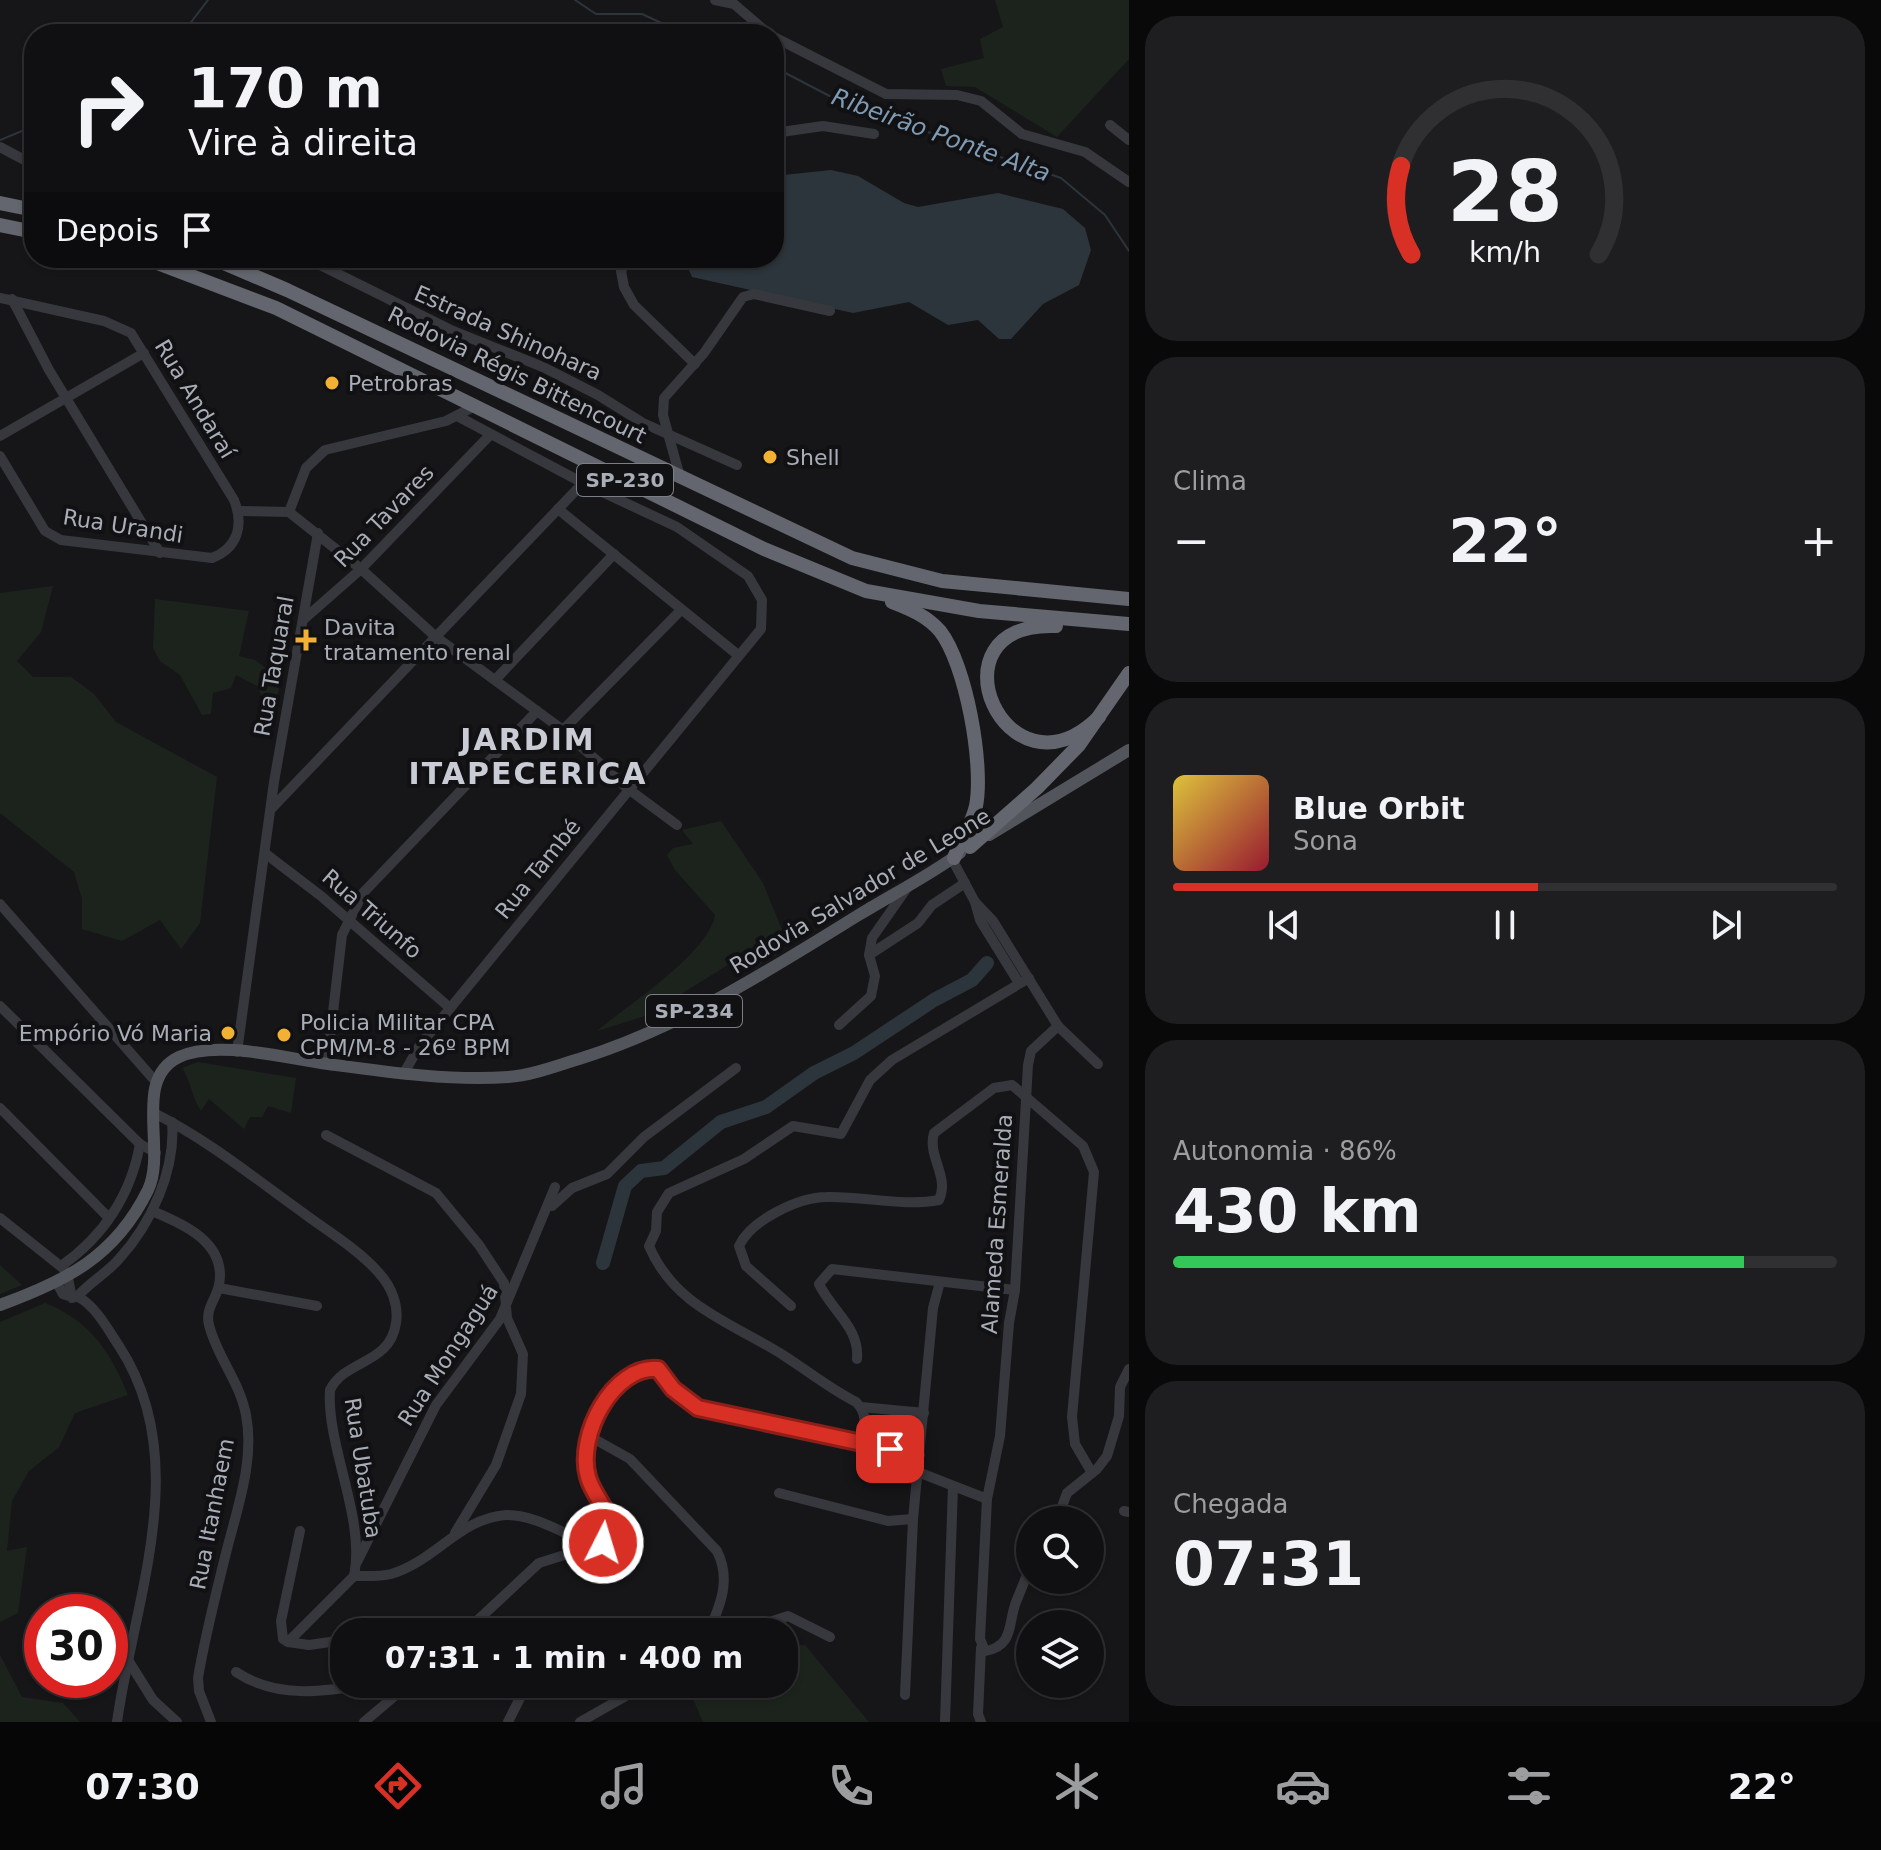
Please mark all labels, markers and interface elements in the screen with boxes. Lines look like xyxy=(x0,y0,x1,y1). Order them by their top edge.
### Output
text: 170 m xyxy=(188,55,383,120)
icon: right xyxy=(56,56,160,160)
water label: Ribeirão Ponte Alta xyxy=(828,82,1054,188)
text: Vire à direita xyxy=(188,122,418,163)
text: 28 xyxy=(1447,143,1563,240)
icon: arrive xyxy=(175,208,219,252)
text: Depois xyxy=(56,213,159,248)
text: km/h xyxy=(1469,235,1541,269)
street label: Estrada Shinohara xyxy=(410,280,606,386)
street label: Rodovia Régis Bittencourt xyxy=(384,301,651,449)
street label: Rua Andaraí xyxy=(150,335,241,464)
place label: Petrobras xyxy=(348,371,453,396)
marker: Petrobras xyxy=(323,374,341,392)
place label: Shell xyxy=(786,445,840,470)
marker: Shell xyxy=(761,448,779,466)
street label: Rua Tavares xyxy=(329,460,439,572)
road number: SP-230 xyxy=(577,464,673,496)
text: Clima xyxy=(1173,466,1247,496)
street label: Rua Urandi xyxy=(61,504,185,548)
text: 22° xyxy=(1448,506,1562,576)
text: − xyxy=(1173,515,1210,566)
text: + xyxy=(1800,515,1837,566)
street label: Rua Taquaral xyxy=(249,594,299,738)
place label: Davita tratamento renal xyxy=(324,615,511,665)
marker: Davita tratamento renal xyxy=(295,629,317,651)
district label: JARDIM ITAPECERICA xyxy=(408,722,648,791)
text: Blue Orbit xyxy=(1293,791,1465,826)
street label: Rodovia Salvador de Leone xyxy=(725,803,995,979)
street label: Rua També xyxy=(490,814,586,924)
text: Sona xyxy=(1293,826,1358,856)
street label: Rua Triunfo xyxy=(317,864,427,964)
icon: previous xyxy=(1262,903,1306,947)
icon: pause xyxy=(1483,903,1527,947)
icon: next xyxy=(1704,903,1748,947)
road number: SP-234 xyxy=(646,995,742,1027)
place label: Policia Militar CPA CPM/M-8 - 26º BPM xyxy=(300,1010,511,1060)
place label: Empório Vó Maria xyxy=(19,1021,212,1046)
marker: Empório Vó Maria xyxy=(219,1024,237,1042)
marker: Policia Militar CPA CPM/M-8 - 26º BPM xyxy=(275,1026,293,1044)
street label: Alameda Esmeralda xyxy=(977,1113,1017,1335)
text: Autonomia · 86% xyxy=(1173,1136,1397,1166)
text: 430 km xyxy=(1173,1176,1422,1246)
street label: Rua Mongaguá xyxy=(393,1279,503,1431)
street label: Rua Ubatuba xyxy=(340,1396,386,1540)
pin xyxy=(856,1415,924,1483)
icon: arrive xyxy=(868,1427,912,1471)
street label: Rua Itanhaem xyxy=(185,1436,239,1592)
text: Chegada xyxy=(1173,1489,1289,1519)
position arrow xyxy=(561,1501,645,1585)
map controls xyxy=(1016,1506,1104,1698)
button: search xyxy=(1016,1506,1104,1594)
text: 07:31 xyxy=(1173,1529,1364,1599)
speed limit sign: 30 xyxy=(24,1594,128,1698)
button: layers xyxy=(1016,1610,1104,1698)
text: 07:31 · 1 min · 400 m xyxy=(385,1640,743,1675)
icon: directions xyxy=(370,1758,426,1814)
icon: music xyxy=(596,1758,652,1814)
icon: phone xyxy=(823,1758,879,1814)
icon: climate xyxy=(1049,1758,1105,1814)
icon: car xyxy=(1275,1758,1331,1814)
icon: filters xyxy=(1501,1758,1557,1814)
text: 07:30 xyxy=(85,1766,200,1807)
text: 22° xyxy=(1728,1766,1796,1807)

